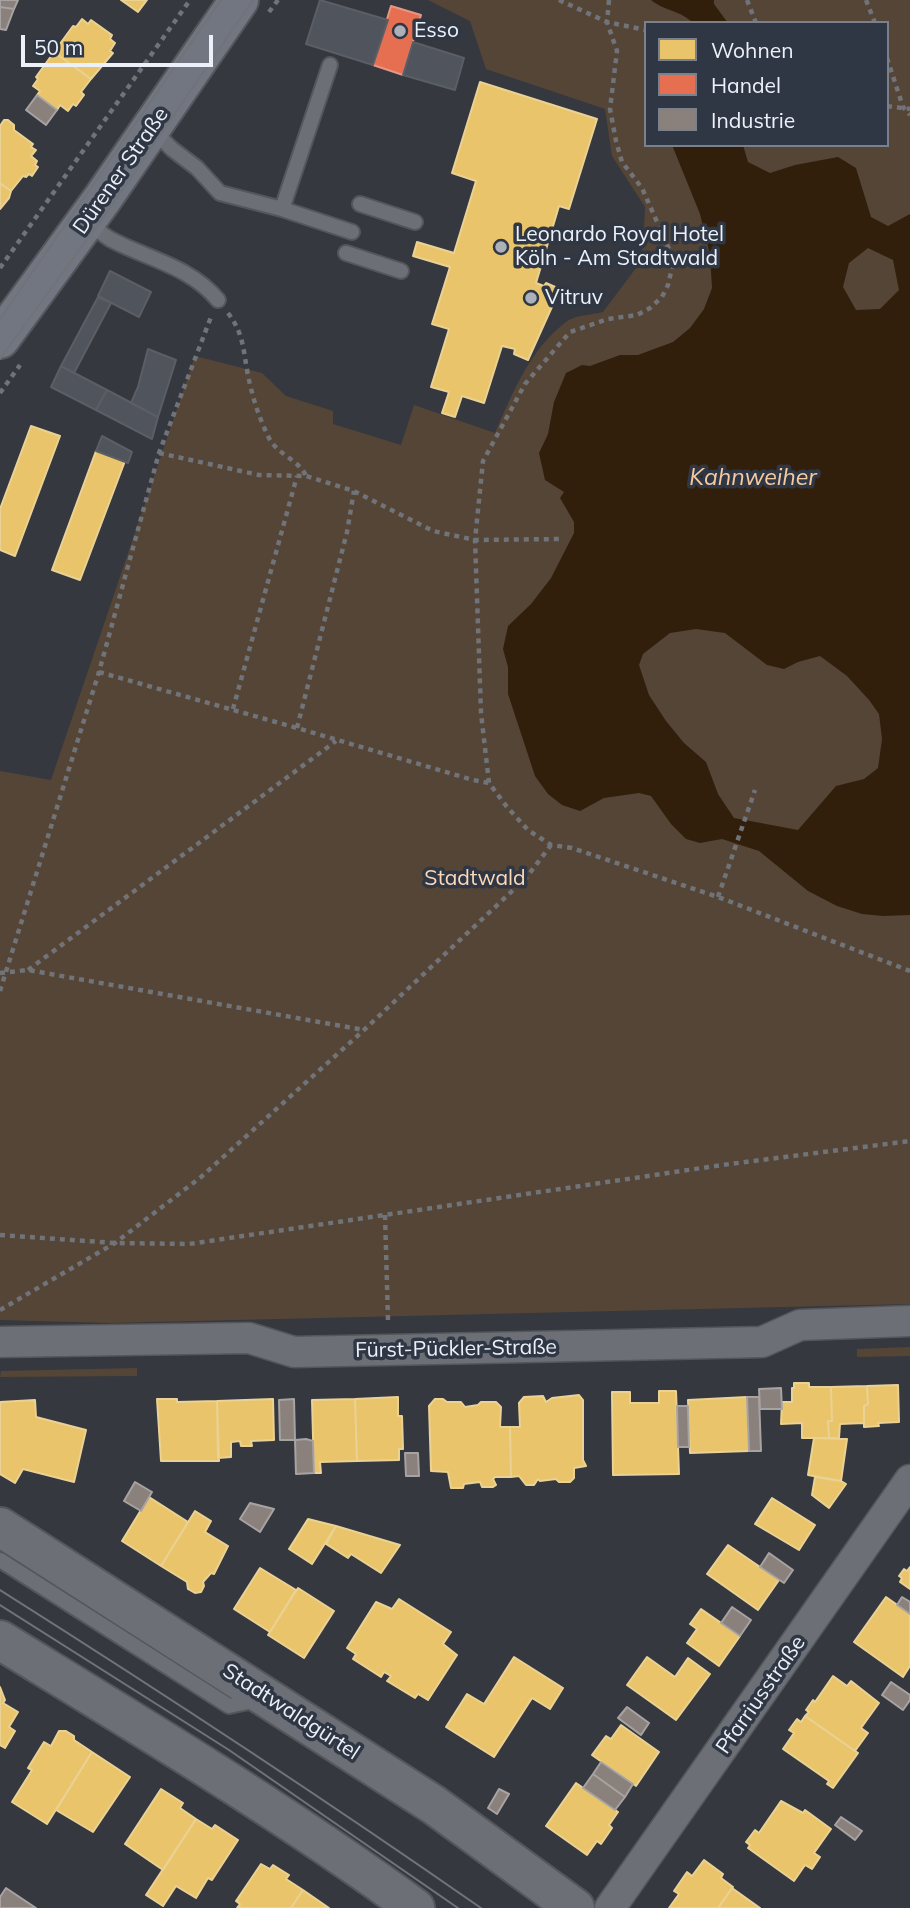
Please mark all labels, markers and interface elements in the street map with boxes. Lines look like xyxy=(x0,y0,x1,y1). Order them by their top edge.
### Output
place label: Esso xyxy=(414,18,459,44)
scale bar xyxy=(24,21,217,65)
legend xyxy=(644,21,889,147)
marker: Esso xyxy=(392,23,408,39)
text: 50 m xyxy=(34,34,83,60)
text: Wohnen xyxy=(711,37,793,63)
text: Handel xyxy=(711,72,781,98)
street label: Dürener Straße xyxy=(68,103,174,239)
text: Industrie xyxy=(711,107,795,133)
place label: Leonardo Royal Hotel Köln - Am Stadtwald xyxy=(515,222,724,272)
marker: Leonardo Royal Hotel Köln - Am Stadtwald xyxy=(493,239,509,255)
place label: Vitruv xyxy=(545,285,603,311)
marker: Vitruv xyxy=(523,290,539,306)
water label: Kahnweiher xyxy=(689,464,817,492)
park label: Stadtwald xyxy=(424,866,526,892)
street label: Fürst-Pückler-Straße xyxy=(355,1335,557,1363)
street label: Pfarriusstraße xyxy=(711,1631,811,1759)
street label: Stadtwaldgürtel xyxy=(218,1658,364,1766)

